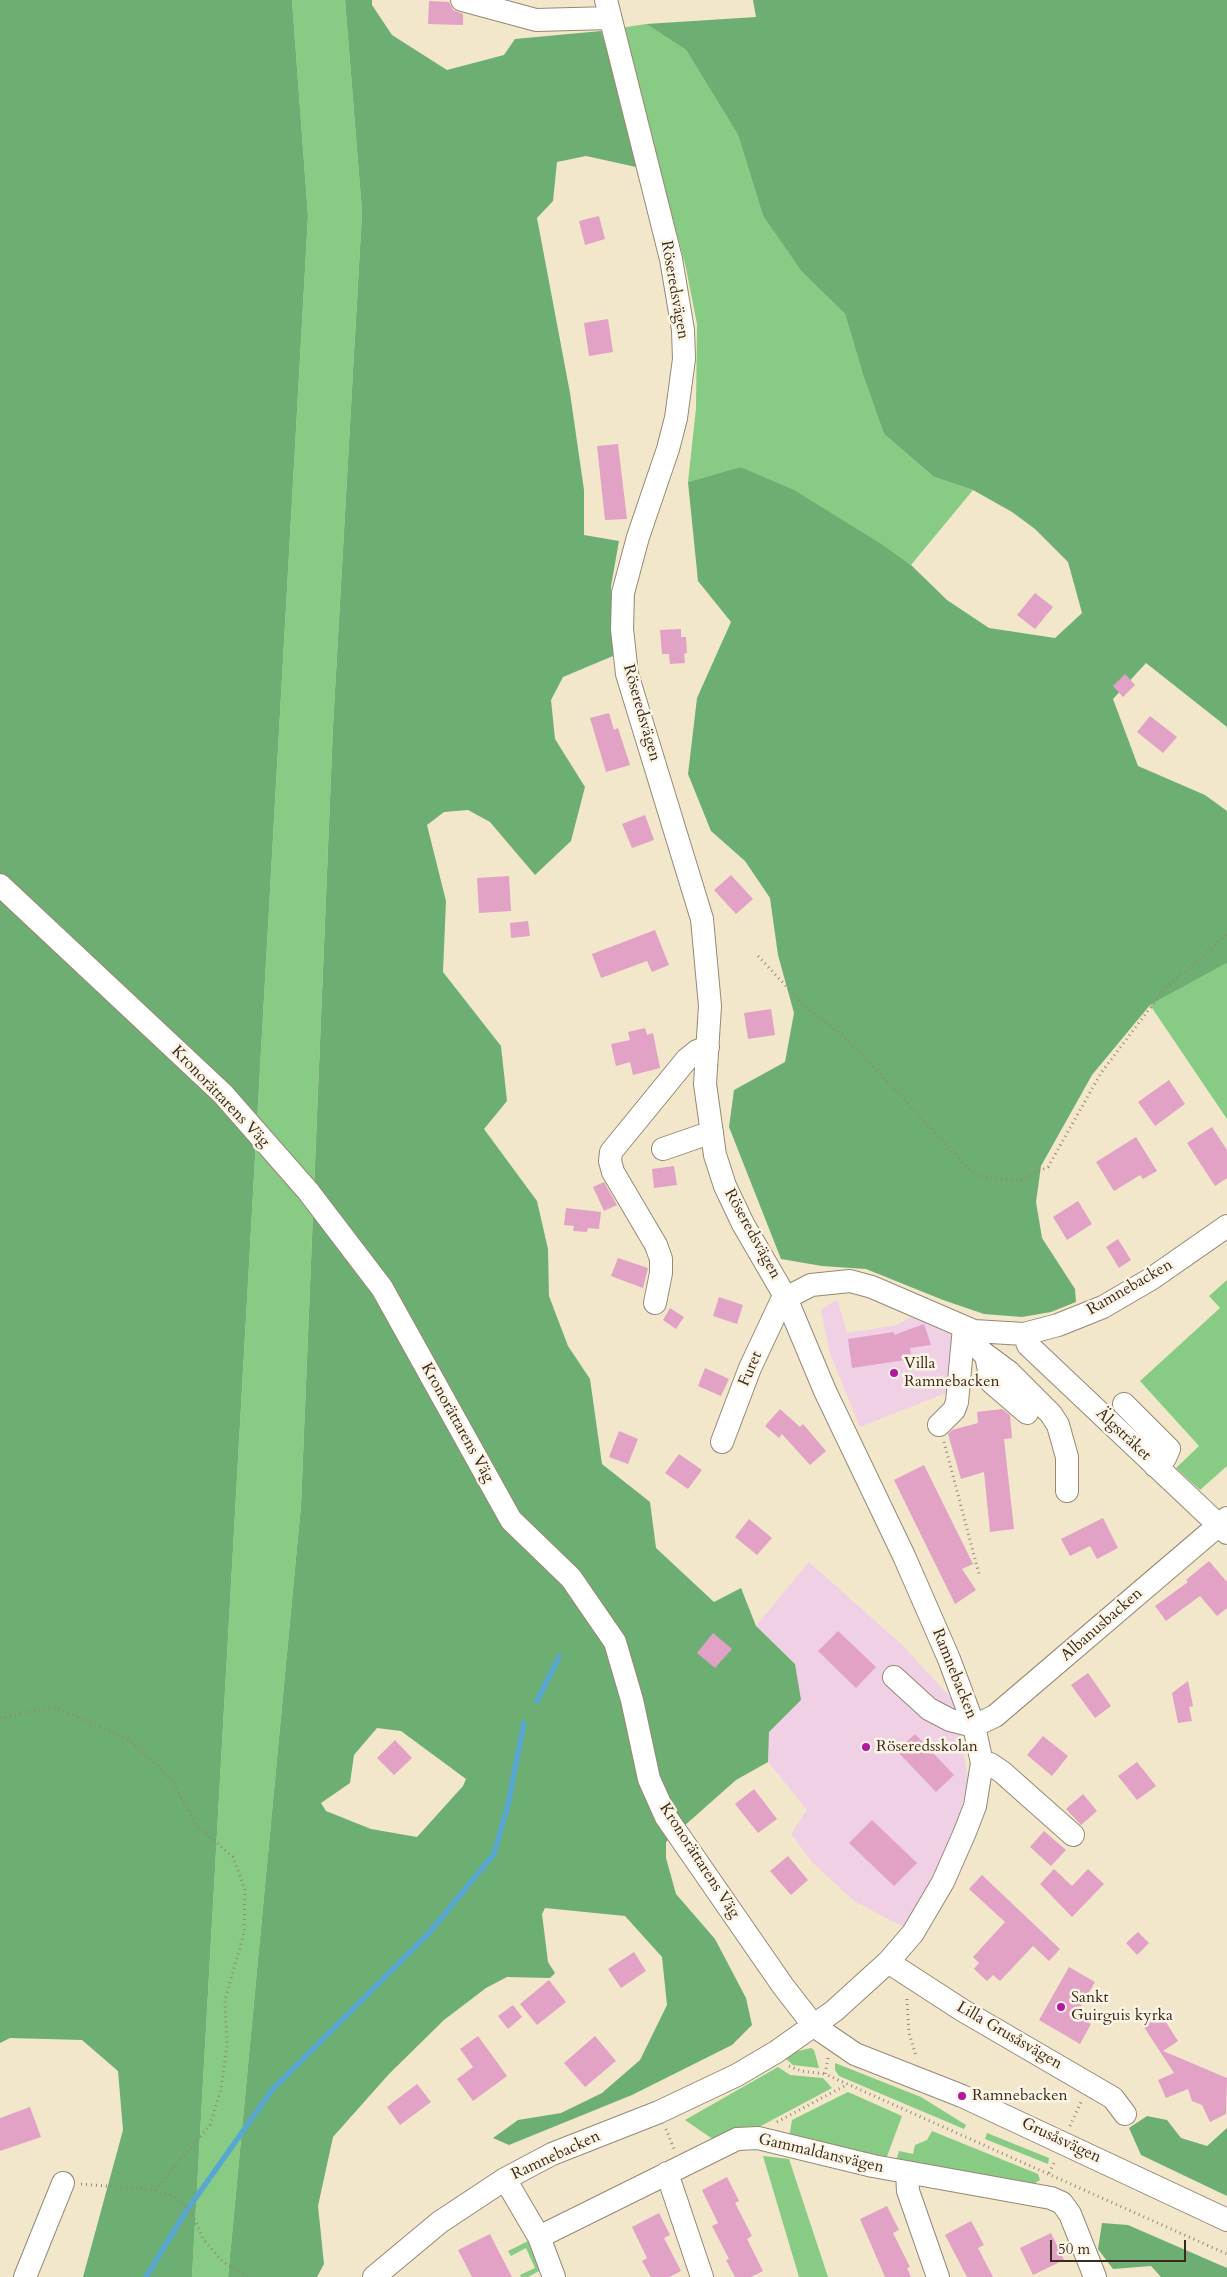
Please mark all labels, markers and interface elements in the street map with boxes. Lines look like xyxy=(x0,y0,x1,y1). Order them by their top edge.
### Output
street label: Röseredsvägen xyxy=(656,239,692,341)
street label: Röseredsvägen xyxy=(618,662,664,764)
street label: Kronorättarens Väg xyxy=(167,1042,273,1152)
street label: Röseredsvägen xyxy=(719,1186,785,1282)
street label: Ramnebacken xyxy=(1084,1256,1176,1320)
street label: Furet xyxy=(735,1349,767,1389)
place label: Villa Ramnebacken xyxy=(904,1354,1000,1392)
street label: Kronorättarens Väg xyxy=(416,1360,498,1486)
marker: Villa Ramnebacken xyxy=(888,1367,900,1379)
street label: Älgstråket xyxy=(1091,1405,1155,1465)
street label: Albanusbacken xyxy=(1057,1584,1147,1666)
street label: Ramnebacken xyxy=(927,1626,981,1722)
place label: Röseredsskolan xyxy=(876,1737,978,1757)
marker: Röseredsskolan xyxy=(860,1741,872,1753)
street label: Kronorättarens Väg xyxy=(655,1800,743,1922)
place label: Sankt Guirguis kyrka xyxy=(1071,1988,1173,2026)
street label: Lilla Grusåsvägen xyxy=(953,1998,1065,2074)
marker: Sankt Guirguis kyrka xyxy=(1055,2001,1067,2013)
place label: Ramnebacken xyxy=(972,2086,1068,2106)
marker: Ramnebacken xyxy=(956,2090,968,2102)
street label: Grusåsvägen xyxy=(1018,2114,1104,2168)
street label: Ramnebacken xyxy=(509,2127,603,2185)
street label: Gammaldansvägen xyxy=(756,2130,886,2178)
scale bar xyxy=(1052,2230,1188,2262)
text: 50 m xyxy=(1058,2239,1090,2259)

